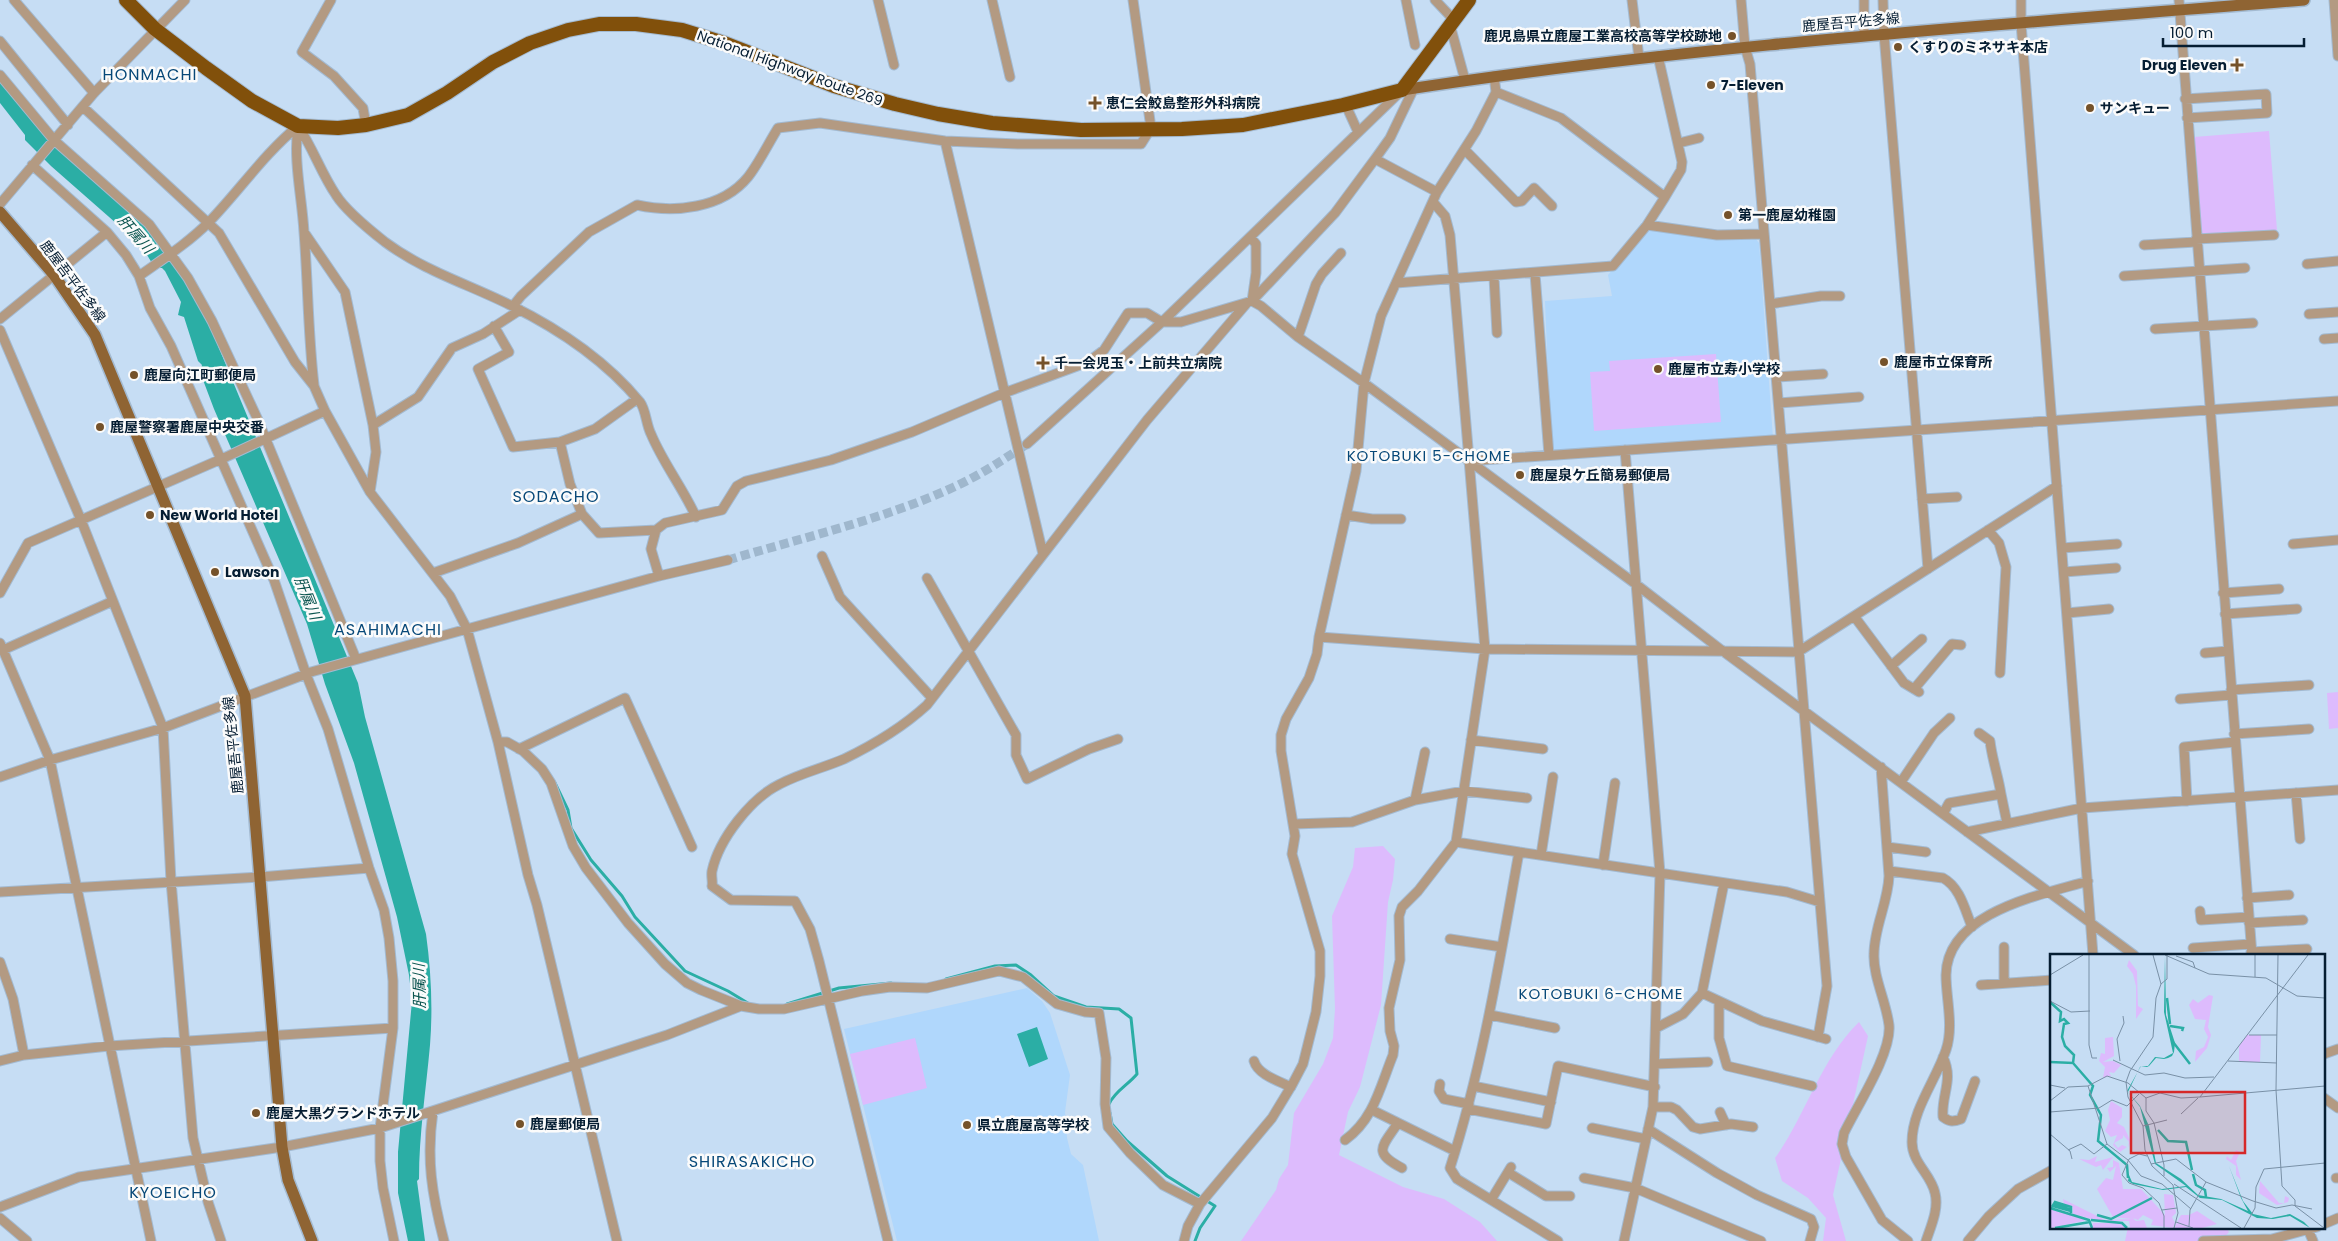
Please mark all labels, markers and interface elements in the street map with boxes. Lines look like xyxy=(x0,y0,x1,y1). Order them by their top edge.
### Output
street label: 鹿屋吾平佐多線 xyxy=(1801,8,1901,36)
scale bar xyxy=(2163,15,2304,47)
text: 100 m xyxy=(2170,22,2213,43)
street label: National Highway Route 269 xyxy=(694,25,886,111)
place label: 鹿児島県立鹿屋工業高校高等学校跡地 xyxy=(1484,26,1722,46)
marker: 鹿児島県立鹿屋工業高校高等学校跡地 xyxy=(1726,30,1738,42)
place label: くすりのミネサキ本店 xyxy=(1908,37,2048,57)
marker: くすりのミネサキ本店 xyxy=(1892,41,1904,53)
place label: Drug Eleven xyxy=(2142,55,2227,75)
marker: Drug Eleven xyxy=(2231,59,2243,71)
district label: HONMACHI xyxy=(103,63,197,86)
place label: 7-Eleven xyxy=(1721,75,1784,95)
marker: 7-Eleven xyxy=(1705,79,1717,91)
place label: 恵仁会鮫島整形外科病院 xyxy=(1106,93,1260,113)
marker: 恵仁会鮫島整形外科病院 xyxy=(1088,96,1102,110)
place label: サンキュー xyxy=(2100,98,2170,118)
marker: サンキュー xyxy=(2084,102,2096,114)
place label: 第一鹿屋幼稚園 xyxy=(1738,205,1836,225)
marker: 第一鹿屋幼稚園 xyxy=(1722,209,1734,221)
water label: 肝属川 xyxy=(113,210,160,259)
street label: 鹿屋吾平佐多線 xyxy=(36,236,110,326)
place label: 鹿屋市立保育所 xyxy=(1894,352,1992,372)
place label: 千一会児玉・上前共立病院 xyxy=(1054,353,1222,373)
marker: 千一会児玉・上前共立病院 xyxy=(1036,356,1050,370)
marker: 鹿屋市立保育所 xyxy=(1878,356,1890,368)
place label: 鹿屋市立寿小学校 xyxy=(1668,359,1780,379)
marker: 鹿屋市立寿小学校 xyxy=(1652,363,1664,375)
place label: 鹿屋向江町郵便局 xyxy=(144,365,256,385)
marker: 鹿屋向江町郵便局 xyxy=(128,369,140,381)
place label: 鹿屋警察署鹿屋中央交番 xyxy=(110,417,264,437)
marker: 鹿屋警察署鹿屋中央交番 xyxy=(94,421,106,433)
district label: KOTOBUKI 5-CHOME xyxy=(1347,445,1511,466)
place label: 鹿屋泉ケ丘簡易郵便局 xyxy=(1530,465,1670,485)
marker: 鹿屋泉ケ丘簡易郵便局 xyxy=(1514,469,1526,481)
district label: SODACHO xyxy=(512,485,600,508)
place label: New World Hotel xyxy=(160,505,278,525)
marker: New World Hotel xyxy=(144,509,156,521)
place label: Lawson xyxy=(225,562,279,582)
marker: Lawson xyxy=(209,566,221,578)
water label: 肝属川 xyxy=(290,573,327,625)
district label: ASAHIMACHI xyxy=(334,618,442,641)
street label: 鹿屋吾平佐多線 xyxy=(218,695,248,795)
inset map xyxy=(2050,954,2326,1228)
water label: 肝属川 xyxy=(408,961,430,1009)
district label: KOTOBUKI 6-CHOME xyxy=(1519,983,1683,1004)
place label: 鹿屋大黒グランドホテル xyxy=(266,1103,420,1123)
marker: 鹿屋大黒グランドホテル xyxy=(250,1107,262,1119)
place label: 鹿屋郵便局 xyxy=(530,1114,600,1134)
place label: 県立鹿屋高等学校 xyxy=(977,1115,1089,1135)
marker: 鹿屋郵便局 xyxy=(514,1118,526,1130)
marker: 県立鹿屋高等学校 xyxy=(961,1119,973,1131)
district label: SHIRASAKICHO xyxy=(689,1150,815,1173)
district label: KYOEICHO xyxy=(129,1181,217,1204)

